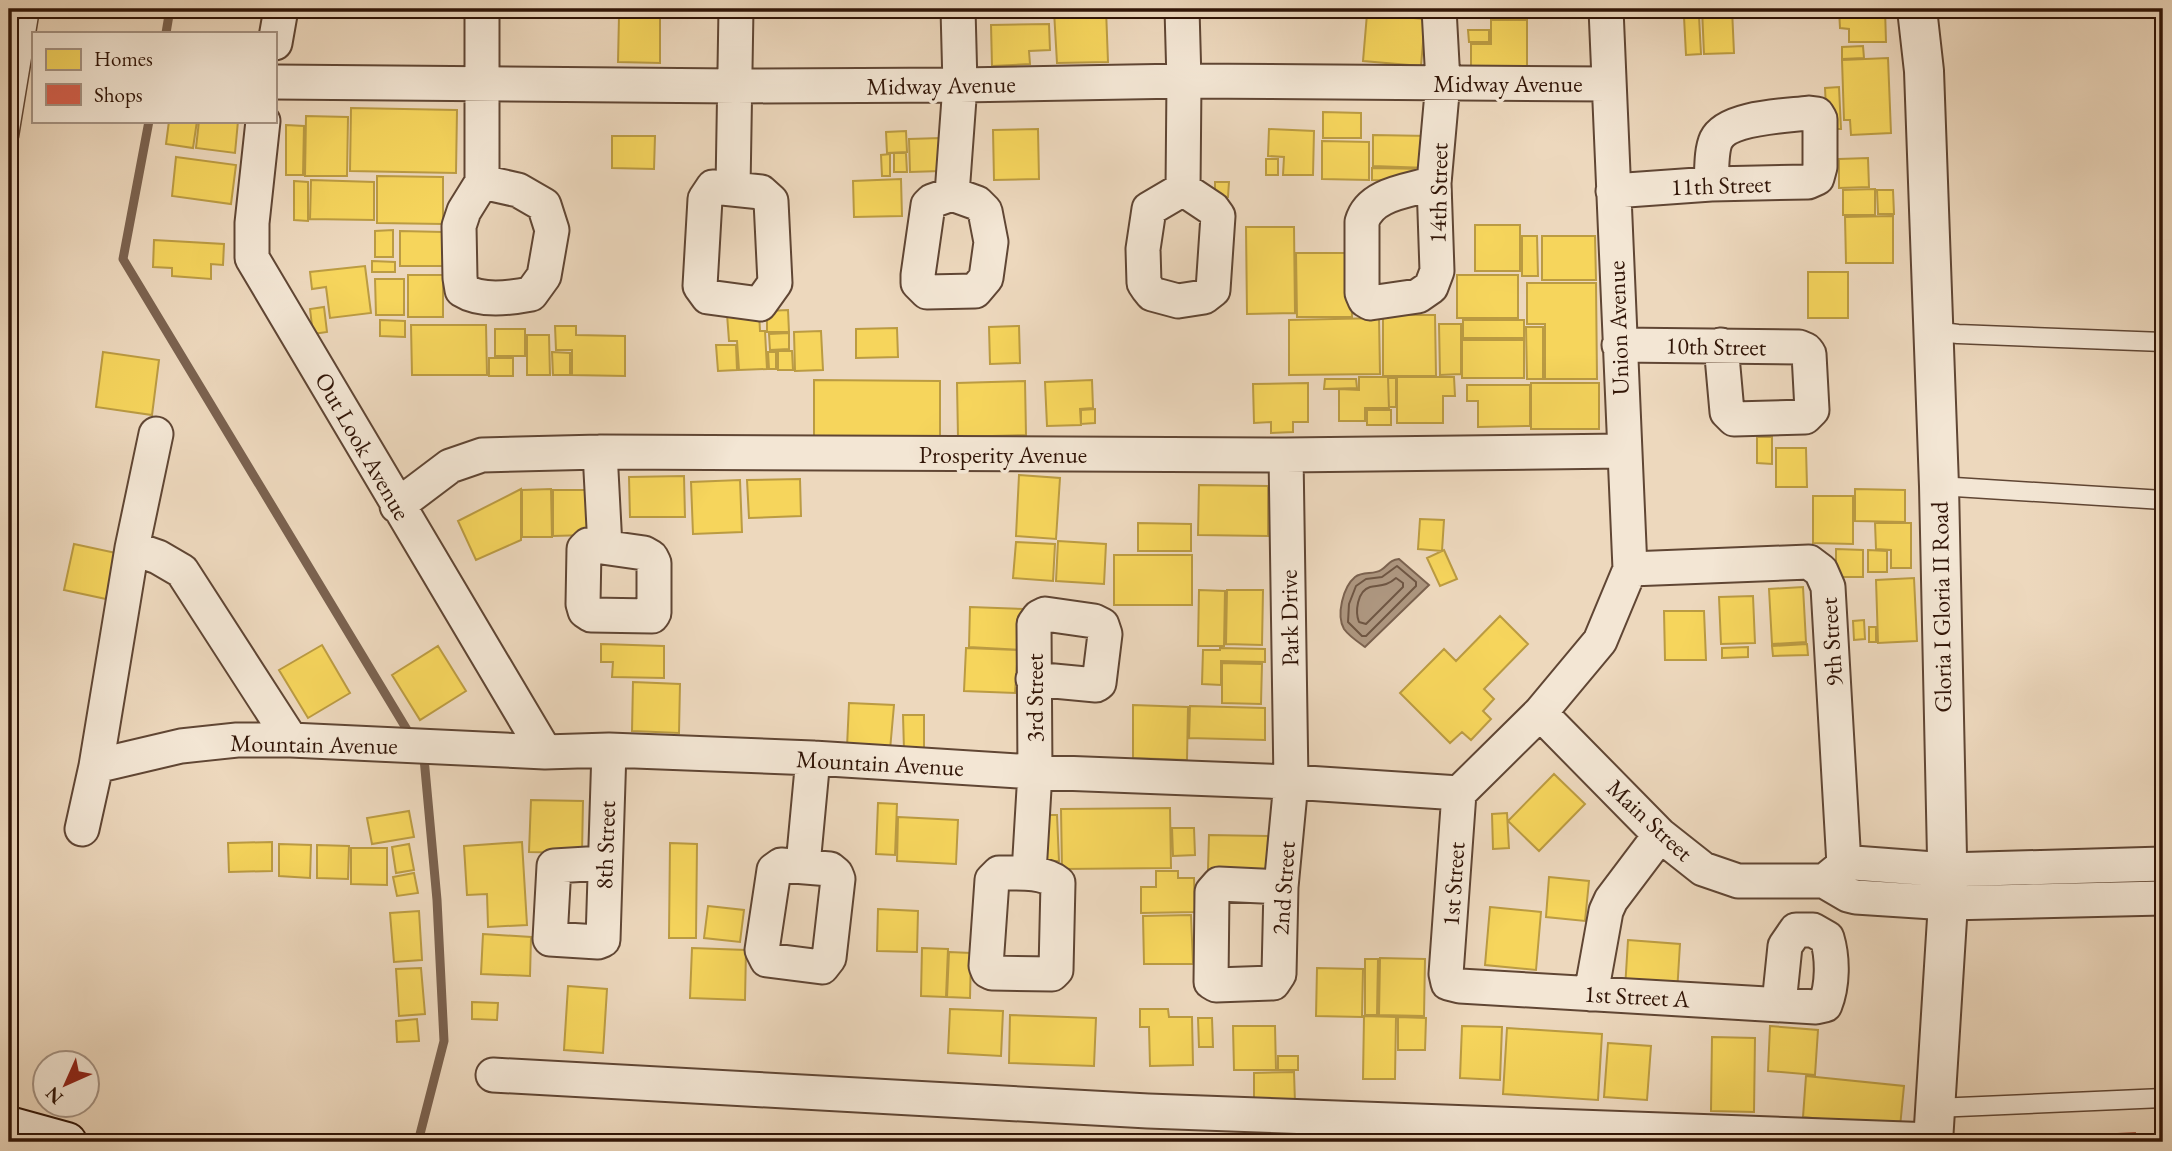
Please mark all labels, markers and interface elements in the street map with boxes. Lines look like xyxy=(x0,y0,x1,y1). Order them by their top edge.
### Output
legend xyxy=(32,32,276,122)
text: Homes xyxy=(94,45,153,72)
street label: Midway Avenue xyxy=(866,68,1016,102)
street label: Midway Avenue xyxy=(1433,68,1583,99)
text: Shops xyxy=(94,81,143,108)
street label: 14th Street xyxy=(1422,142,1454,243)
street label: 11th Street xyxy=(1670,168,1772,202)
street label: Union Avenue xyxy=(1600,260,1636,396)
street label: 10th Street xyxy=(1666,330,1767,362)
street label: Out Look Avenue xyxy=(308,367,418,525)
street label: Prosperity Avenue xyxy=(919,439,1087,470)
street label: Gloria I Gloria II Road xyxy=(1924,500,1958,713)
street label: Park Drive xyxy=(1273,569,1305,667)
street label: 9th Street xyxy=(1812,596,1850,687)
street label: 3rd Street xyxy=(1019,653,1050,743)
street label: Mountain Avenue xyxy=(230,727,398,761)
street label: Mountain Avenue xyxy=(795,743,965,783)
street label: Main Street xyxy=(1600,772,1700,868)
street label: 8th Street xyxy=(588,800,622,890)
street label: 2nd Street xyxy=(1264,840,1302,936)
street label: 1st Street xyxy=(1435,840,1471,927)
street label: 1st Street A xyxy=(1583,978,1691,1014)
north arrow xyxy=(32,1050,102,1120)
text: N xyxy=(40,1081,69,1110)

